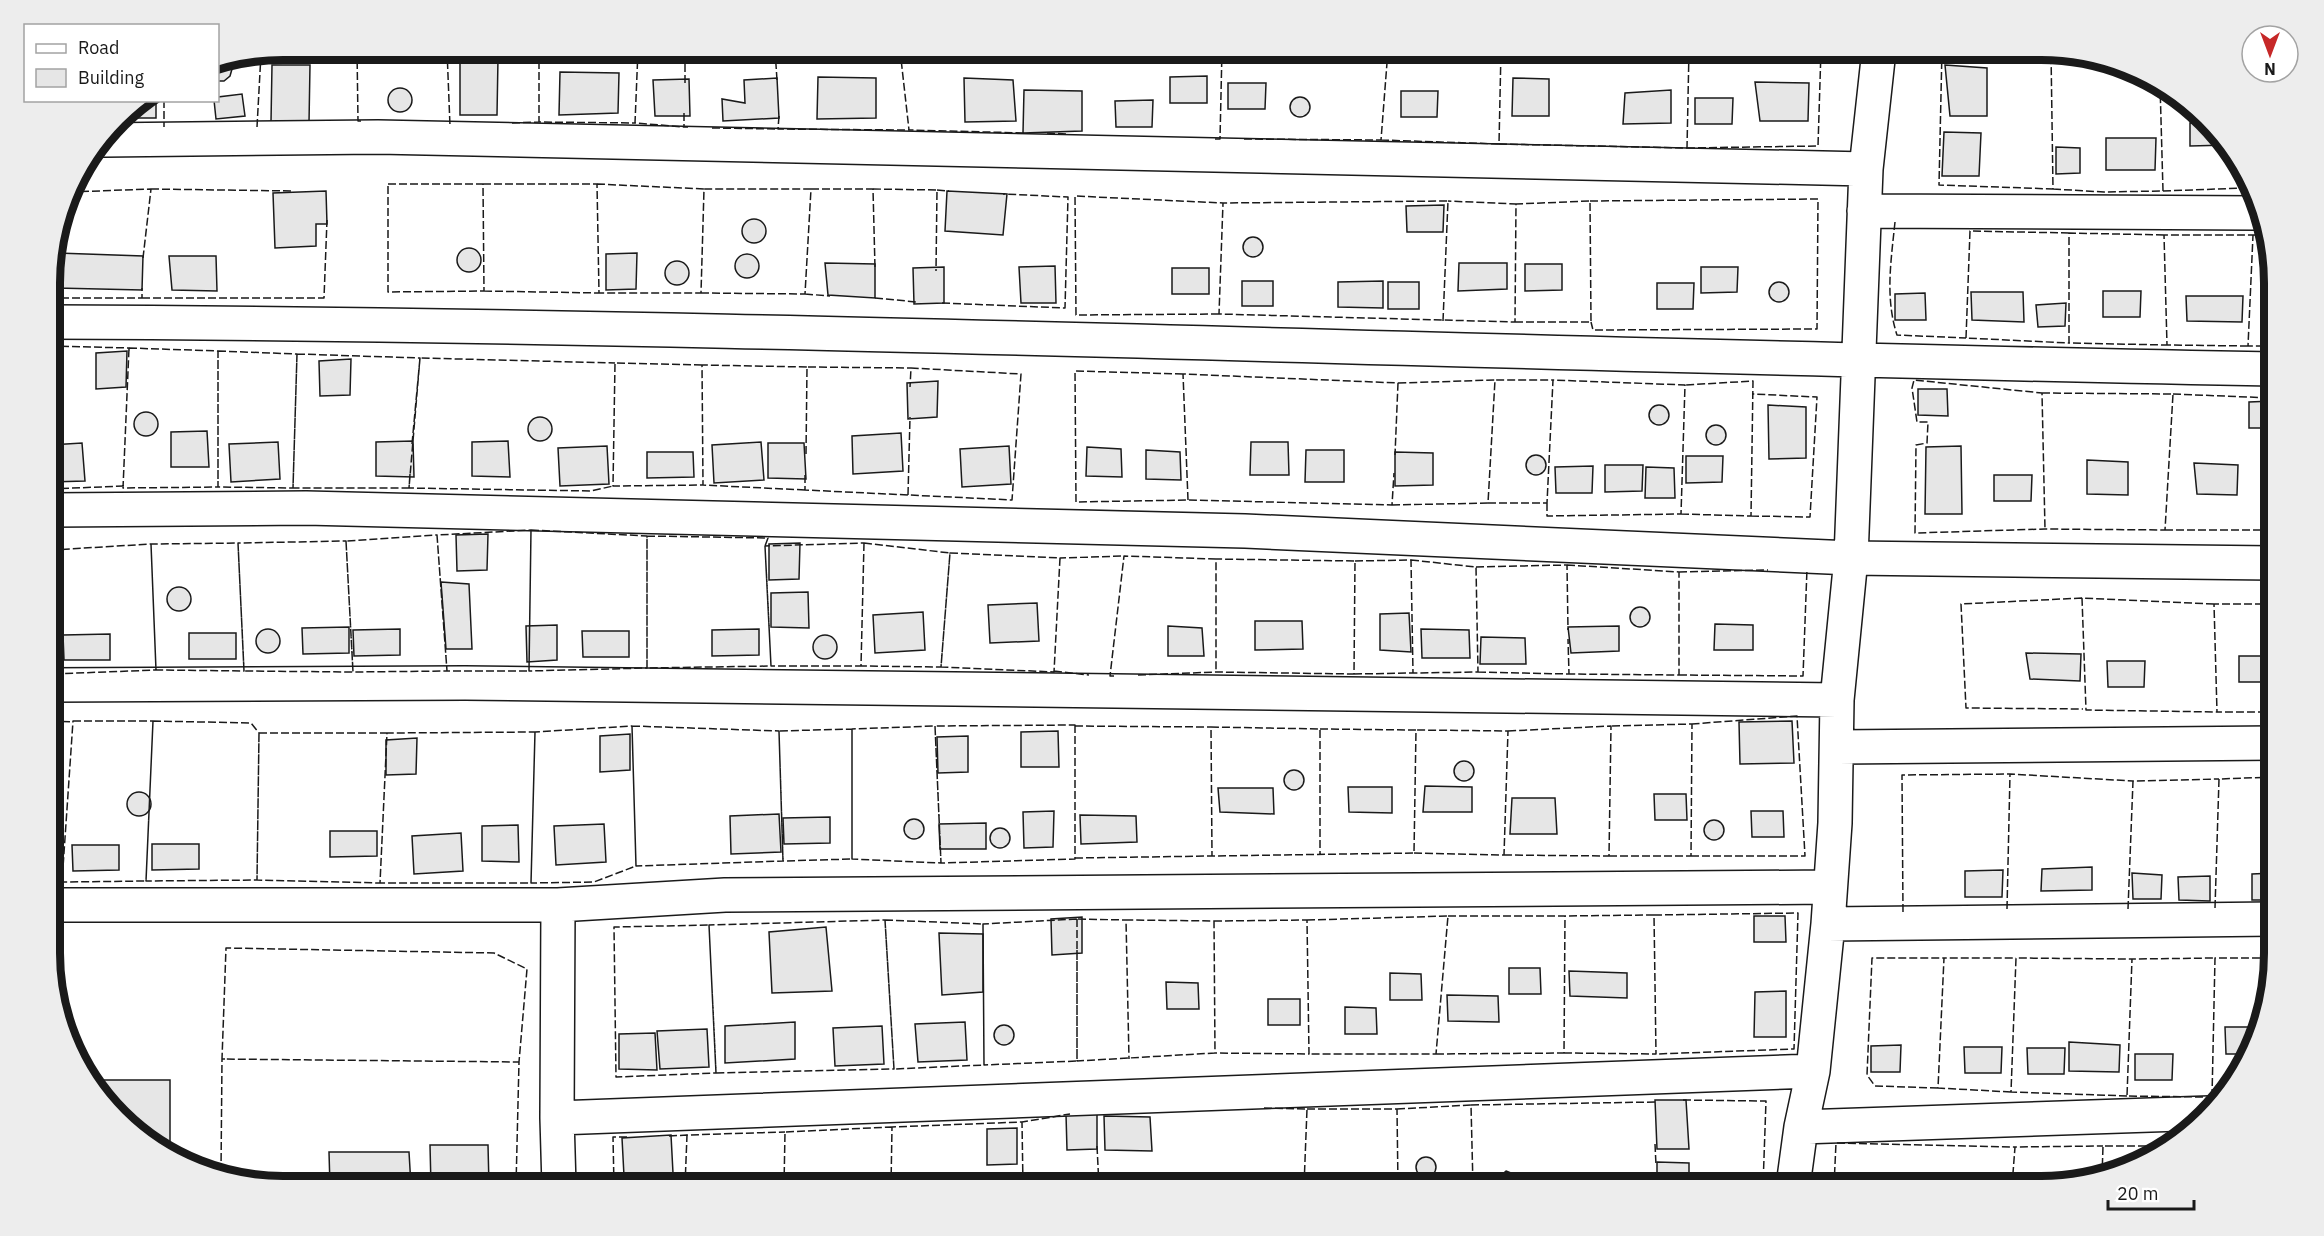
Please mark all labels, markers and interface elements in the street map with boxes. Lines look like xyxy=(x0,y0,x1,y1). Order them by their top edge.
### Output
legend xyxy=(24,24,219,102)
north arrow xyxy=(2240,24,2300,84)
text: Road xyxy=(78,36,119,59)
text: N xyxy=(2264,59,2276,79)
text: Building xyxy=(78,66,145,89)
scale bar xyxy=(2108,1173,2194,1211)
text: 20 m xyxy=(2117,1182,2159,1205)

